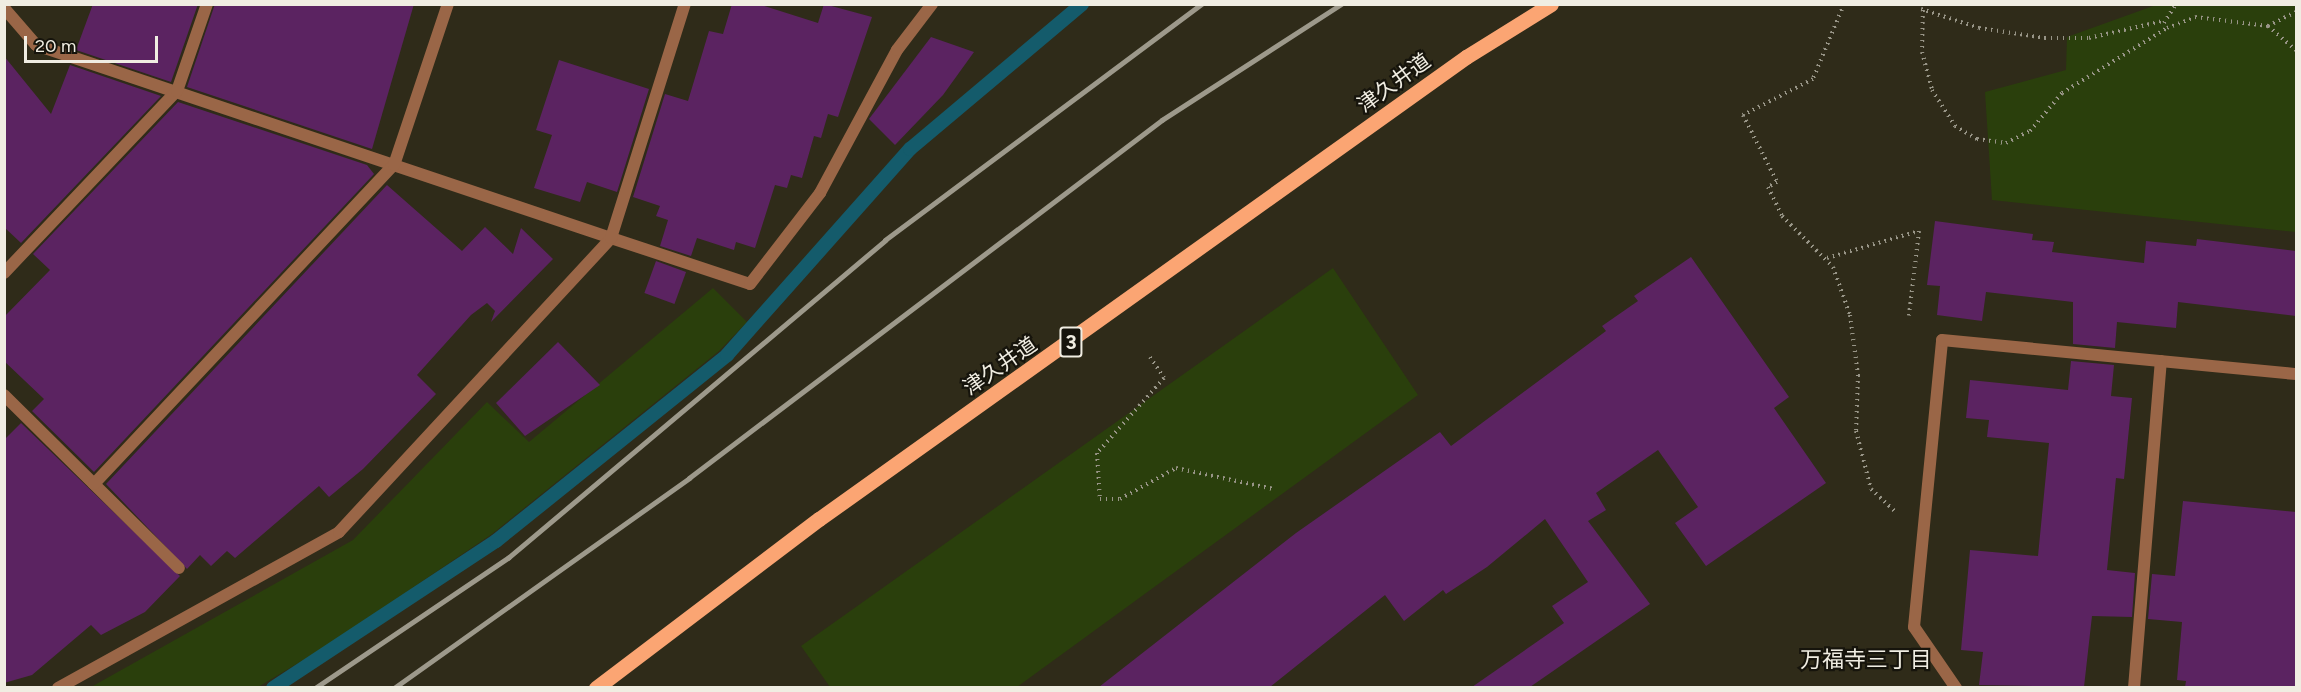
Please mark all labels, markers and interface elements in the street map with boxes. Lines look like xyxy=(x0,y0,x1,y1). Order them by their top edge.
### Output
scale bar xyxy=(27,24,160,62)
text: 20 m xyxy=(35,35,76,57)
street label: 津久井道 xyxy=(1353,48,1435,118)
road number: 3 xyxy=(1059,325,1083,359)
street label: 津久井道 xyxy=(958,332,1042,400)
district label: 万福寺三丁目 xyxy=(1800,647,1932,673)

